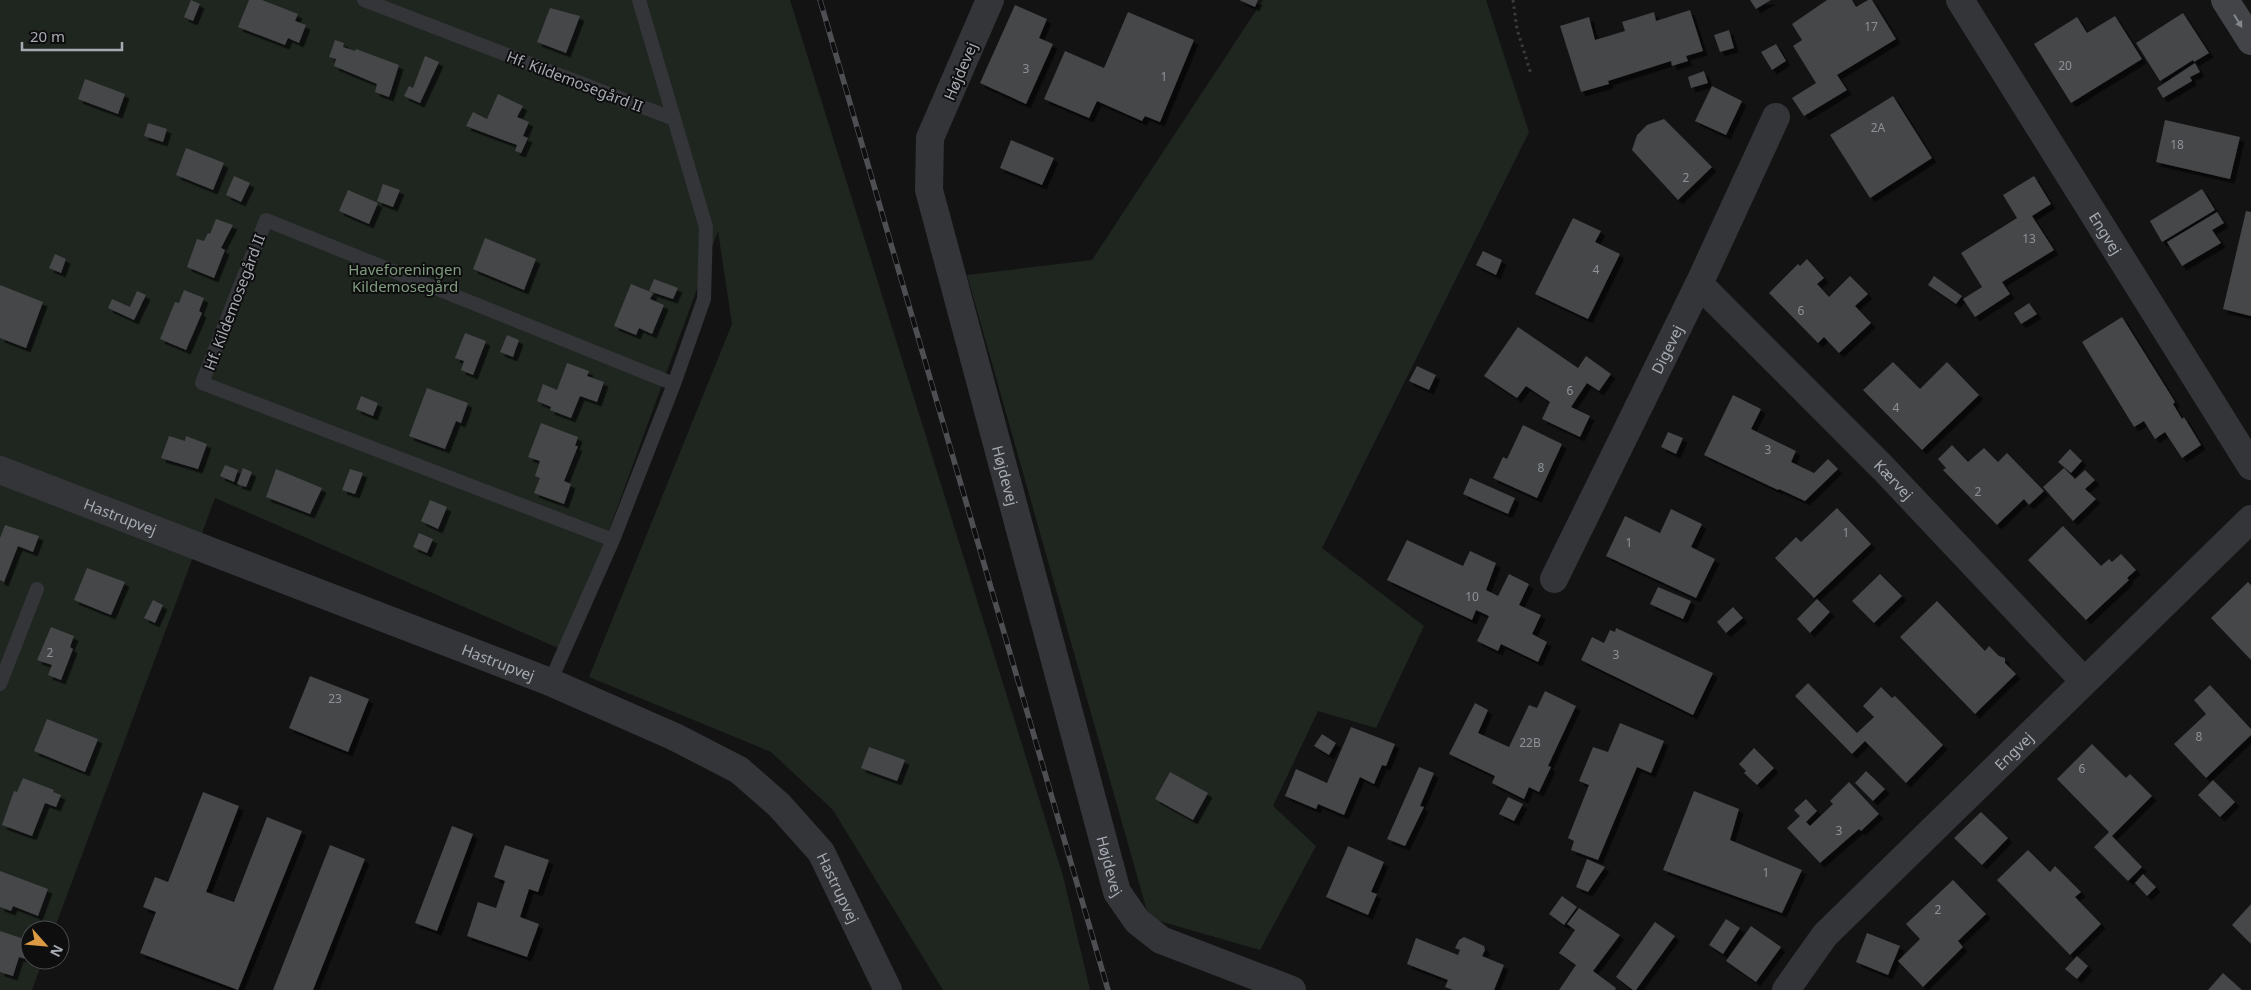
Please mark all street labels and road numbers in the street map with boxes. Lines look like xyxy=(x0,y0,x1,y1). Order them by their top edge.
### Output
street label: Højdevej xyxy=(939,39,981,103)
street label: Hf. Kildemosegård II xyxy=(504,46,646,116)
street label: Engvej xyxy=(2085,208,2127,258)
street label: Hf. Kildemosegård II xyxy=(199,231,269,373)
street label: Digevej xyxy=(1646,321,1687,377)
street label: Højdevej xyxy=(988,443,1023,508)
street label: Kærvej xyxy=(1870,455,1918,504)
street label: Hastrupvej xyxy=(81,493,160,539)
street label: Hastrupvej xyxy=(459,639,538,685)
street label: Engvej xyxy=(1990,727,2037,774)
street label: Højdevej xyxy=(1092,833,1127,901)
street label: Hastrupvej xyxy=(813,849,864,927)

